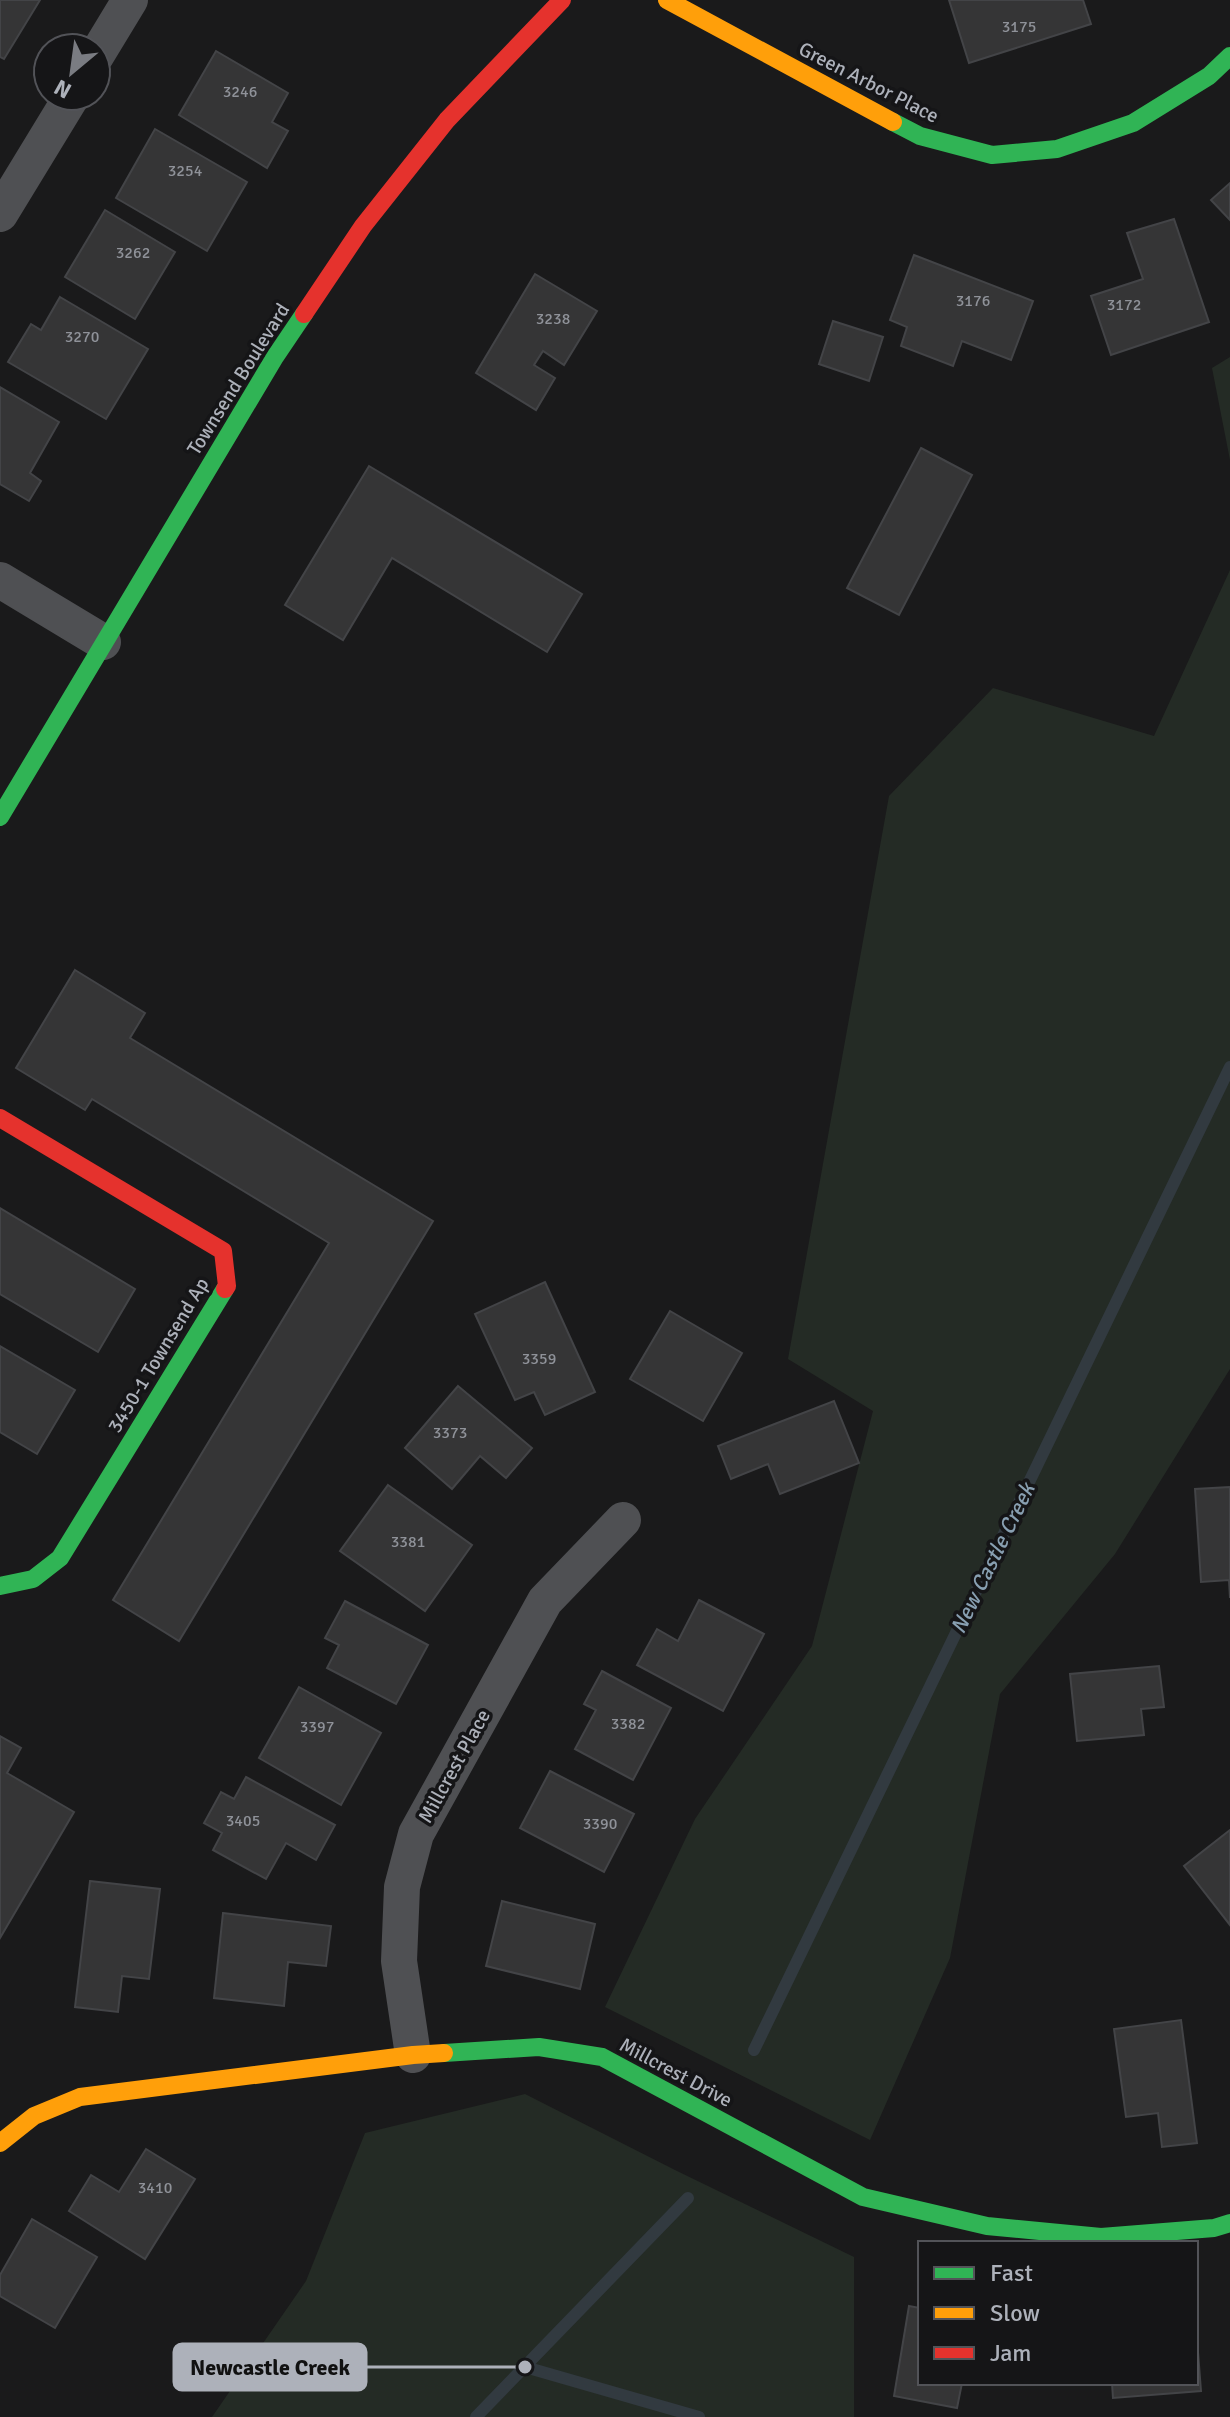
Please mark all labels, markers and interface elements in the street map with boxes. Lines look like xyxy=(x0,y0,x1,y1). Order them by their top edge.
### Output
house number: 3175 xyxy=(1002,17,1036,37)
north arrow xyxy=(32,32,112,112)
street label: Green Arbor Place xyxy=(794,36,943,129)
text: N xyxy=(49,74,76,105)
house number: 3246 xyxy=(223,82,257,102)
house number: 3254 xyxy=(168,161,203,181)
house number: 3262 xyxy=(116,243,150,263)
house number: 3176 xyxy=(956,291,990,311)
house number: 3172 xyxy=(1107,295,1141,315)
street label: Townsend Boulevard xyxy=(182,299,295,460)
house number: 3238 xyxy=(536,309,570,329)
house number: 3270 xyxy=(65,327,99,347)
street label: 3450-1 Townsend Ap xyxy=(102,1273,215,1437)
house number: 3359 xyxy=(522,1349,556,1369)
house number: 3373 xyxy=(433,1423,467,1443)
water label: New Castle Creek xyxy=(944,1477,1041,1638)
house number: 3381 xyxy=(391,1532,425,1552)
street label: Millcrest Place xyxy=(413,1705,496,1827)
house number: 3382 xyxy=(611,1714,645,1734)
house number: 3397 xyxy=(300,1717,334,1737)
house number: 3405 xyxy=(226,1811,260,1831)
house number: 3390 xyxy=(583,1814,617,1834)
street label: Millcrest Drive xyxy=(615,2032,736,2113)
house number: 3410 xyxy=(138,2178,172,2198)
legend xyxy=(918,2241,1198,2385)
text: Fast xyxy=(990,2258,1033,2288)
text: Slow xyxy=(990,2298,1040,2328)
text: Jam xyxy=(990,2338,1031,2368)
callout: Newcastle Creek xyxy=(174,2344,366,2390)
text: Newcastle Creek xyxy=(190,2354,350,2381)

